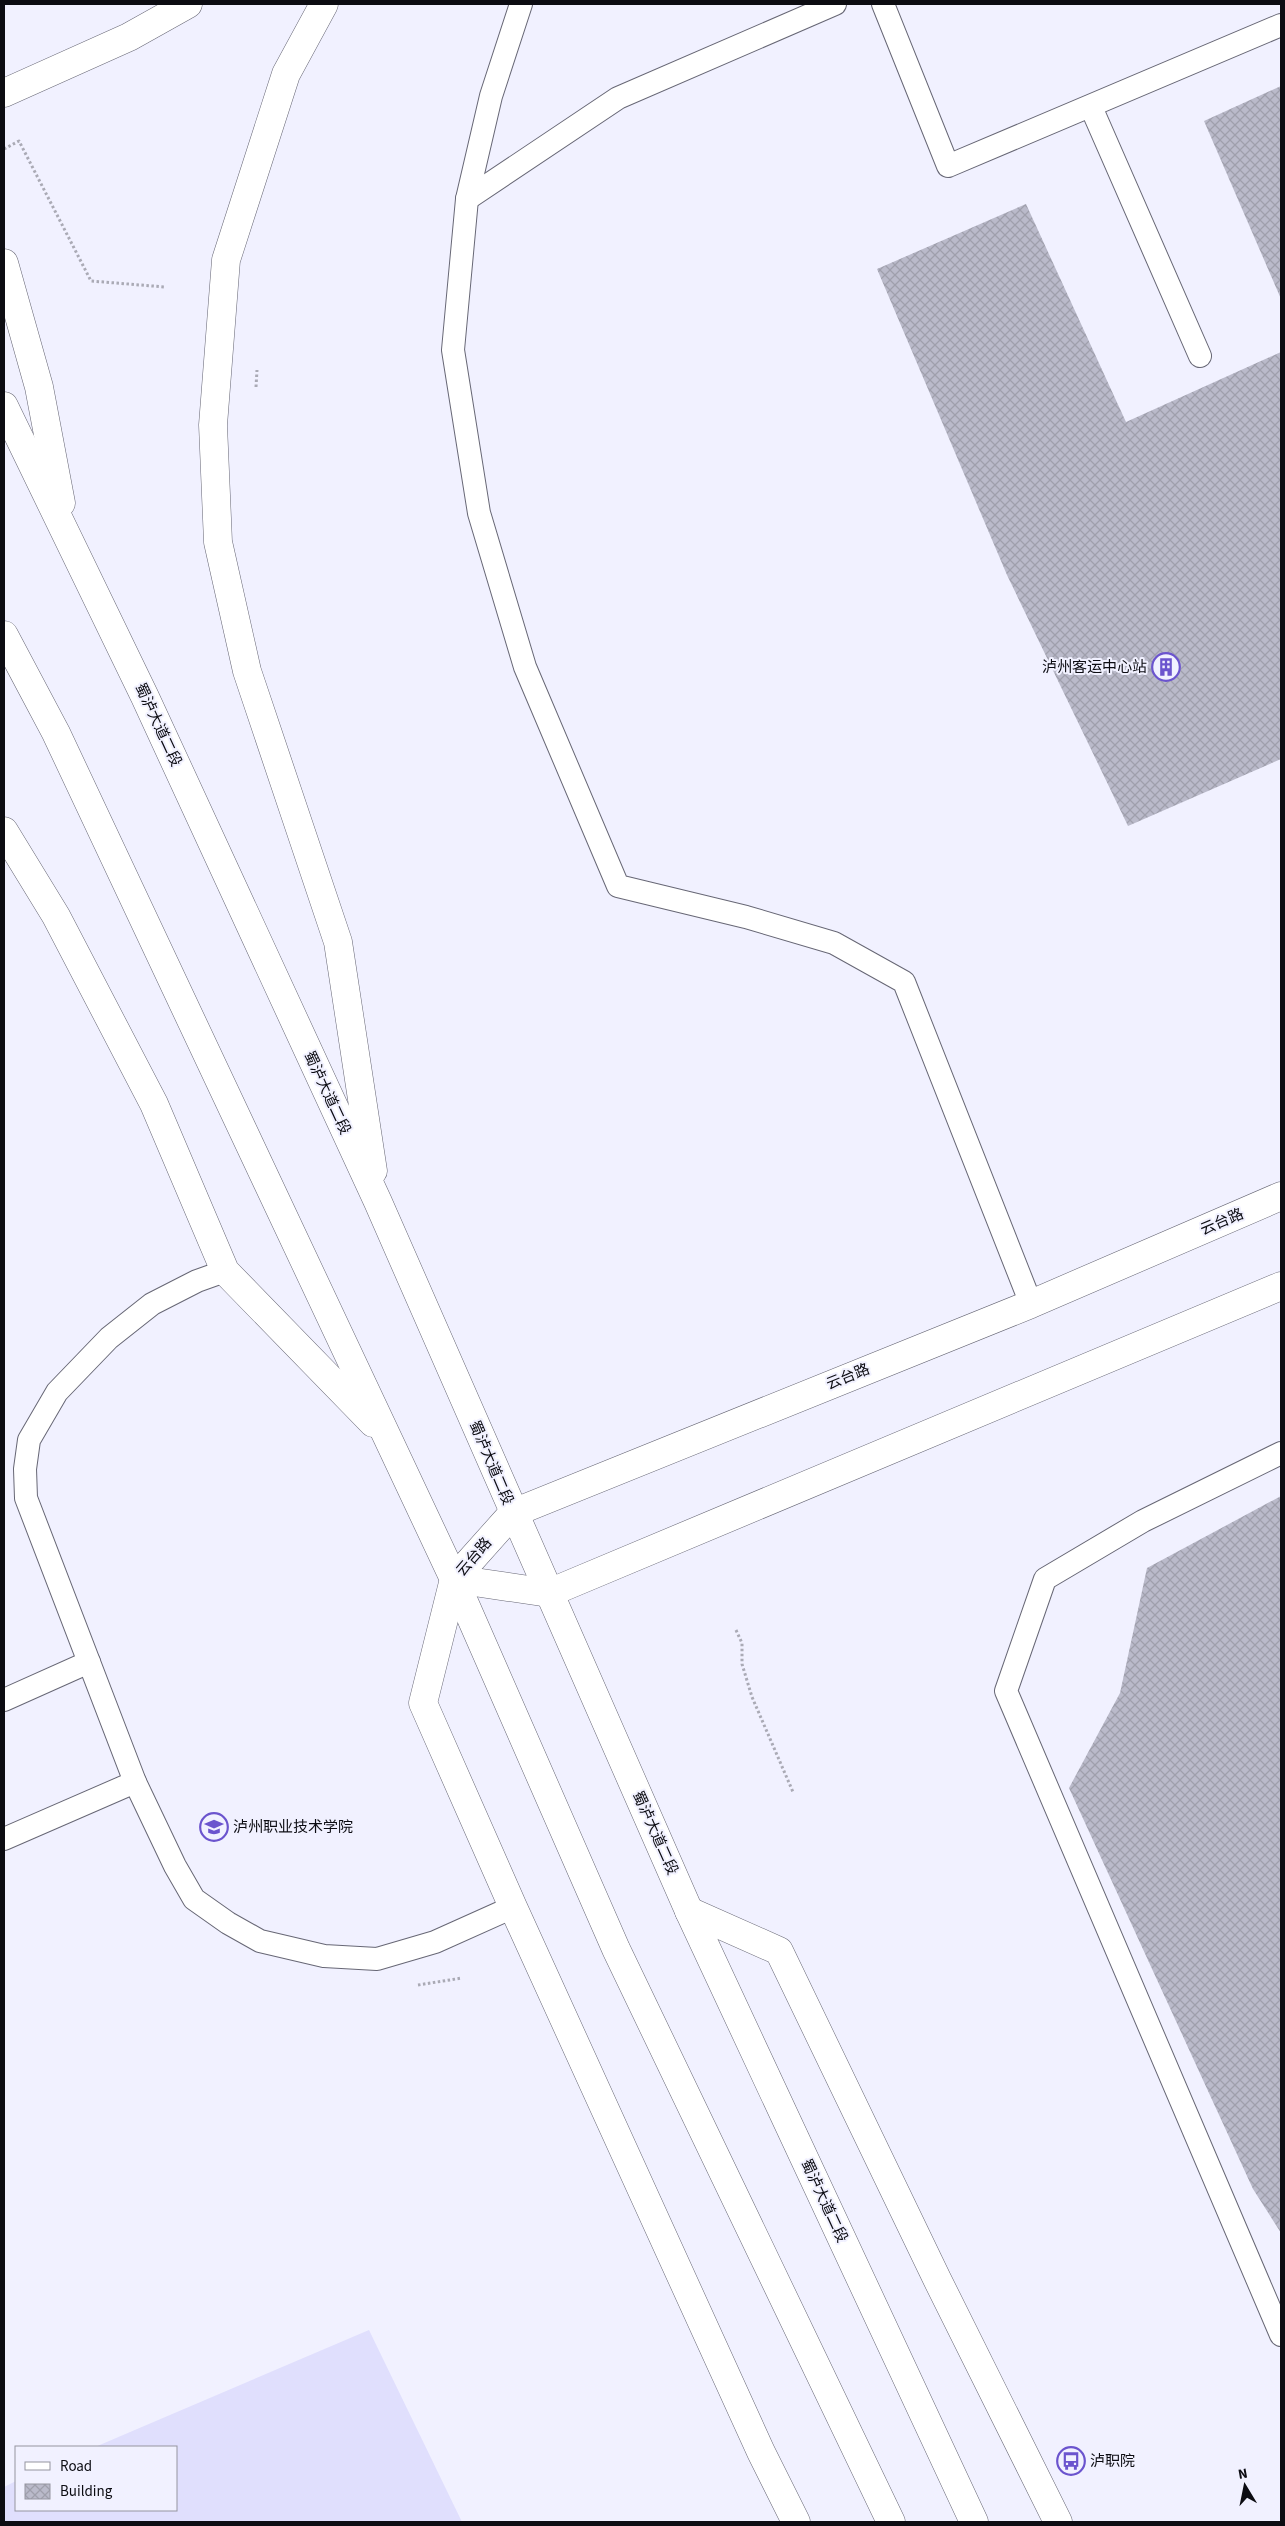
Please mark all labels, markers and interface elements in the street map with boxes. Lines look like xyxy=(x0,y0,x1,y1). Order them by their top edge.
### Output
building icon: 泸州客运中心站 xyxy=(1151,652,1181,682)
place label: 泸州客运中心站 xyxy=(1042,657,1147,678)
street label: 蜀泸大道二段 xyxy=(129,680,187,770)
street label: 蜀泸大道二段 xyxy=(298,1048,356,1138)
street label: 云台路 xyxy=(1197,1204,1247,1240)
street label: 云台路 xyxy=(823,1359,873,1395)
street label: 蜀泸大道二段 xyxy=(464,1417,518,1509)
street label: 云台路 xyxy=(451,1533,497,1581)
street label: 蜀泸大道二段 xyxy=(627,1788,683,1878)
school or university icon: 泸州职业技术学院 xyxy=(199,1812,229,1842)
place label: 泸州职业技术学院 xyxy=(233,1817,353,1838)
street label: 蜀泸大道二段 xyxy=(795,2156,853,2246)
legend xyxy=(15,2446,178,2511)
bus stop icon: 泸职院 xyxy=(1056,2446,1086,2476)
place label: 泸职院 xyxy=(1090,2451,1135,2472)
text: Road xyxy=(60,2456,92,2477)
north arrow xyxy=(1220,2461,1270,2511)
text: N xyxy=(1237,2464,1249,2485)
text: Building xyxy=(60,2481,113,2502)

